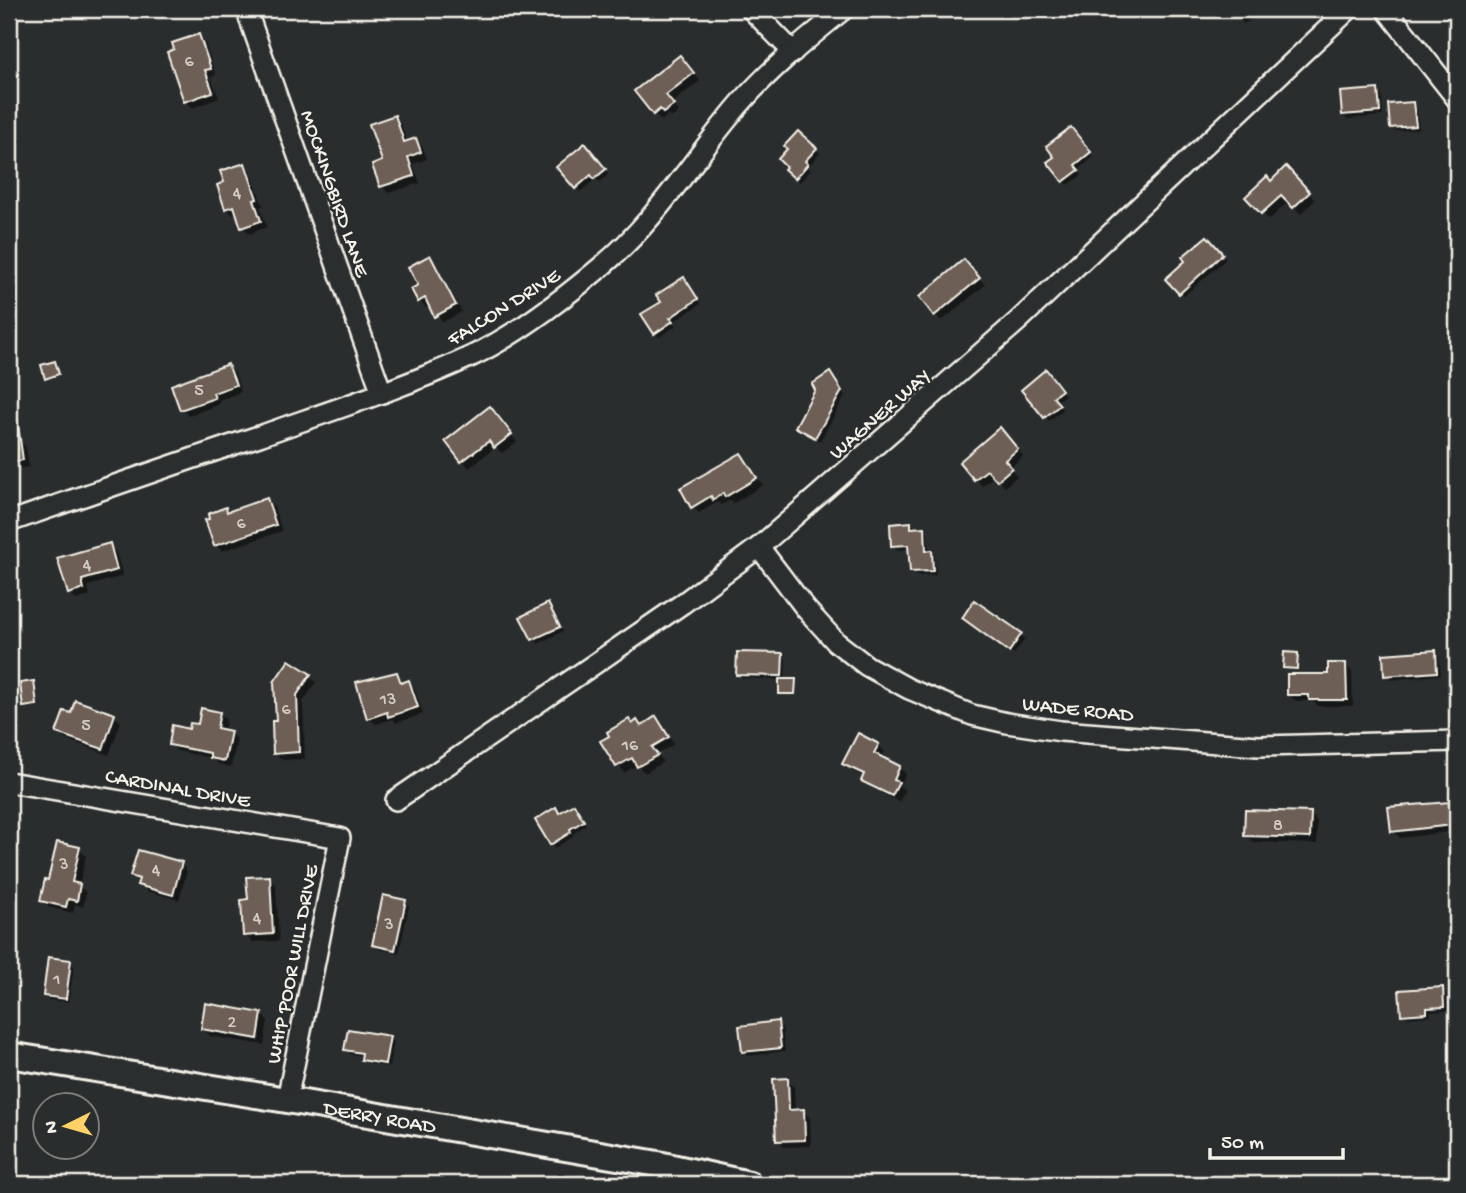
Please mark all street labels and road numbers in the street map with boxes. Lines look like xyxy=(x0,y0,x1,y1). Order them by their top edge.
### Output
street label: MOCKINGBIRD LANE xyxy=(292,108,373,282)
street label: FALCON DRIVE xyxy=(443,264,567,354)
street label: WAGNER WAY xyxy=(825,365,937,466)
street label: WADE ROAD xyxy=(1021,693,1135,730)
street label: CARDINAL DRIVE xyxy=(103,765,253,816)
street label: WHIP POOR WILL DRIVE xyxy=(263,862,326,1066)
street label: DERRY ROAD xyxy=(319,1097,438,1141)

